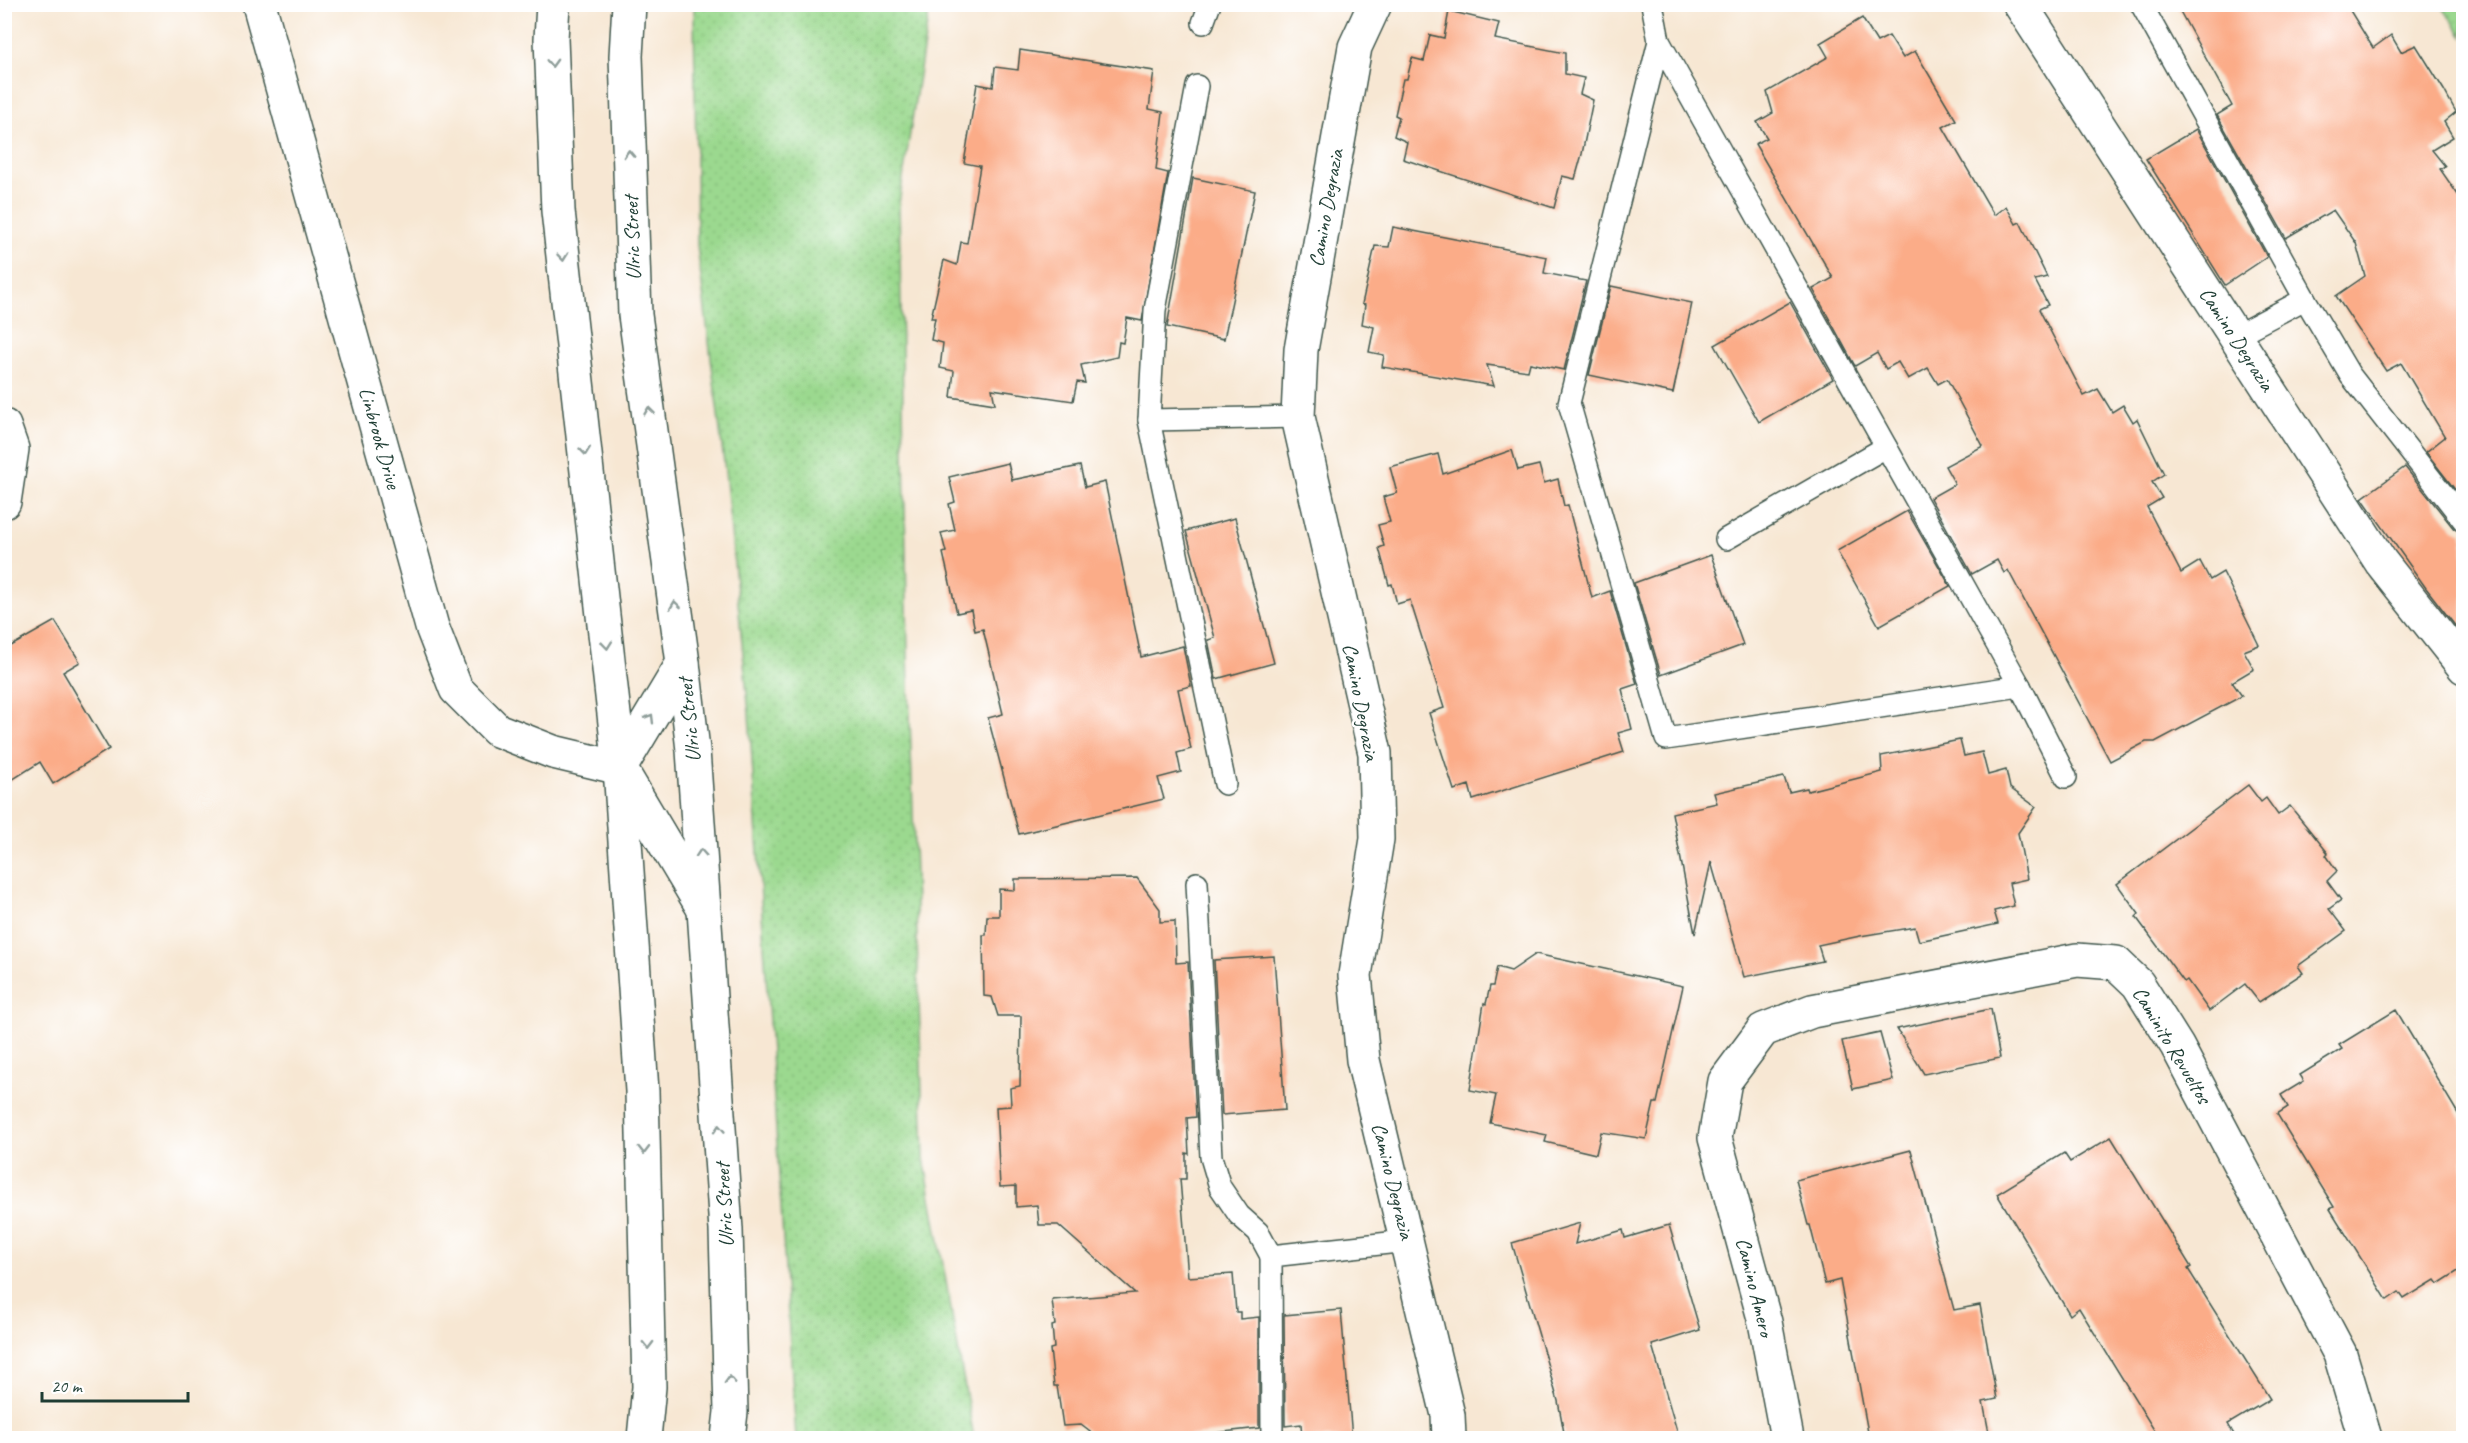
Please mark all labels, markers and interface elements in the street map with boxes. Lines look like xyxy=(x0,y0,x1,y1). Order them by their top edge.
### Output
one-way arrow xyxy=(545,58,558,67)
street label: Camino Degrazia xyxy=(1303,145,1349,269)
one-way arrow xyxy=(623,150,636,159)
street label: Ulric Street xyxy=(617,192,646,281)
one-way arrow xyxy=(557,253,569,262)
street label: Camino Degrazia xyxy=(2194,282,2281,398)
street label: Linbrook Drive xyxy=(353,384,407,493)
one-way arrow xyxy=(643,407,655,416)
one-way arrow xyxy=(578,447,591,456)
one-way arrow xyxy=(670,600,682,609)
one-way arrow xyxy=(600,641,612,650)
street label: Camino Degrazia xyxy=(1337,641,1385,765)
street label: Ulric Street xyxy=(671,674,706,763)
one-way arrow xyxy=(643,714,655,724)
one-way arrow xyxy=(694,849,707,858)
street label: Caminito Revueltos xyxy=(2127,982,2218,1110)
street label: Camino Degrazia xyxy=(1366,1120,1420,1244)
one-way arrow xyxy=(713,1125,726,1134)
one-way arrow xyxy=(637,1145,650,1154)
street label: Ulric Street xyxy=(709,1159,739,1248)
street label: Camino Amero xyxy=(1730,1235,1780,1342)
one-way arrow xyxy=(642,1340,655,1349)
scale bar xyxy=(42,1365,188,1403)
text: 20 m xyxy=(51,1375,84,1397)
one-way arrow xyxy=(724,1376,736,1385)

